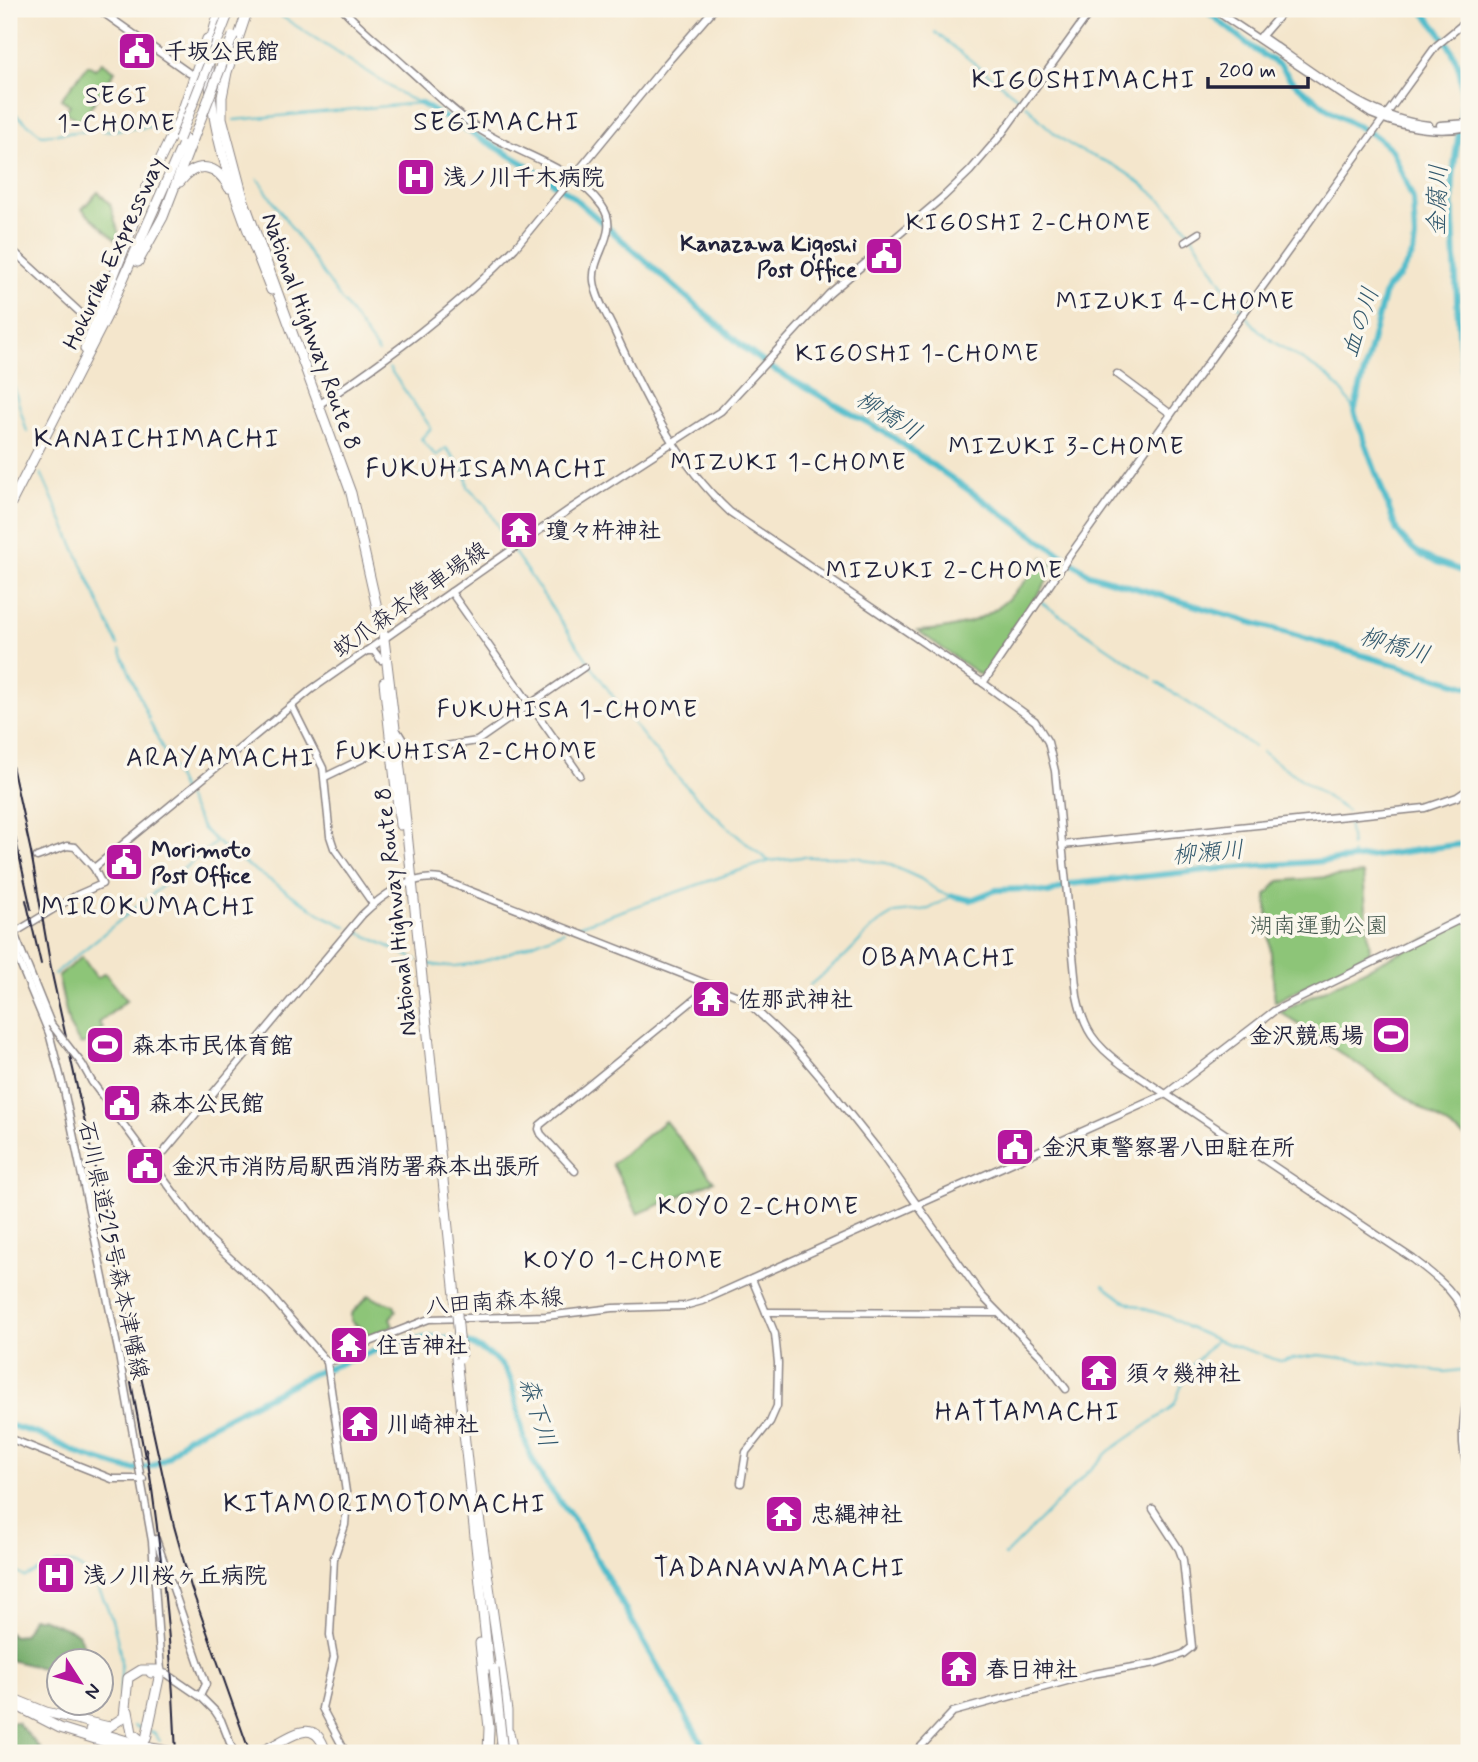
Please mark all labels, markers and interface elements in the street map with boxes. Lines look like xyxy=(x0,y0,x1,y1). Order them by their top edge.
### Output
public building icon: 千坂公民館 xyxy=(116,30,158,72)
place label: 千坂公民館 xyxy=(164,38,279,68)
scale bar xyxy=(1208,46,1308,90)
text: 200 m xyxy=(1219,57,1276,85)
district label: KIGOSHIMACHI xyxy=(972,64,1196,98)
district label: SEGI 1-CHOME xyxy=(57,81,177,140)
district label: SEGIMACHI xyxy=(413,106,581,140)
street label: Hokuriku Expressway xyxy=(57,153,173,355)
hospital icon: 浅ノ川千木病院 xyxy=(395,156,437,198)
place label: 浅ノ川千木病院 xyxy=(443,164,604,194)
water label: 金腐川 xyxy=(1422,164,1455,237)
district label: KIGOSHI 2-CHOME xyxy=(906,208,1152,239)
street label: National Highway Route 8 xyxy=(253,209,367,454)
place label: Kanazawa Kigoshi Post Office xyxy=(680,230,858,286)
public building icon: Kanazawa Kigoshi Post Office xyxy=(863,235,905,277)
water label: 血の川 xyxy=(1336,283,1387,361)
district label: MIZUKI 4-CHOME xyxy=(1056,287,1296,318)
district label: KIGOSHI 1-CHOME xyxy=(795,339,1041,370)
water label: 柳橋川 xyxy=(849,384,927,448)
district label: KANAICHIMACHI xyxy=(34,423,280,457)
district label: MIZUKI 3-CHOME xyxy=(948,432,1186,463)
district label: MIZUKI 1-CHOME xyxy=(671,448,907,479)
district label: FUKUHISAMACHI xyxy=(366,453,609,487)
temple icon: 瓊々杵神社 xyxy=(498,509,540,551)
place label: 瓊々杵神社 xyxy=(546,517,661,547)
street label: 蚊爪森本停車場線 xyxy=(327,536,495,666)
district label: MIZUKI 2-CHOME xyxy=(826,556,1064,587)
water label: 柳橋川 xyxy=(1356,621,1434,672)
district label: FUKUHISA 1-CHOME xyxy=(437,695,699,726)
district label: FUKUHISA 2-CHOME xyxy=(335,737,599,768)
district label: ARAYAMACHI xyxy=(126,742,316,776)
street label: National Highway Route 8 xyxy=(369,786,425,1038)
water label: 柳瀬川 xyxy=(1171,835,1245,872)
place label: Morimoto Post Office xyxy=(151,836,252,892)
public building icon: Morimoto Post Office xyxy=(103,841,145,883)
district label: MIROKUMACHI xyxy=(41,891,257,925)
park label: 湖南運動公園 xyxy=(1250,912,1388,942)
district label: OBAMACHI xyxy=(861,942,1017,976)
temple icon: 佐那武神社 xyxy=(690,978,732,1020)
place label: 佐那武神社 xyxy=(738,986,853,1016)
sports icon: 金沢競馬場 xyxy=(1370,1014,1412,1056)
place label: 金沢競馬場 xyxy=(1249,1022,1364,1052)
sports icon: 森本市民体育館 xyxy=(84,1024,126,1066)
place label: 森本市民体育館 xyxy=(132,1032,293,1062)
public building icon: 森本公民館 xyxy=(101,1082,143,1124)
place label: 森本公民館 xyxy=(149,1090,264,1120)
street label: 石川県道215号森本津幡線 xyxy=(70,1118,154,1383)
public building icon: 金沢東警察署八田駐在所 xyxy=(994,1126,1036,1168)
place label: 金沢東警察署八田駐在所 xyxy=(1042,1134,1295,1164)
public building icon: 金沢市消防局駅西消防署森本出張所 xyxy=(124,1145,166,1187)
place label: 金沢市消防局駅西消防署森本出張所 xyxy=(172,1153,540,1183)
district label: KOYO 2-CHOME xyxy=(658,1192,860,1223)
district label: KOYO 1-CHOME xyxy=(524,1246,724,1277)
street label: 八田南森本線 xyxy=(424,1283,564,1323)
temple icon: 住吉神社 xyxy=(328,1324,370,1366)
place label: 住吉神社 xyxy=(376,1332,468,1362)
temple icon: 須々幾神社 xyxy=(1078,1352,1120,1394)
place label: 須々幾神社 xyxy=(1126,1360,1241,1390)
water label: 森下川 xyxy=(511,1373,562,1451)
district label: HATTAMACHI xyxy=(935,1396,1121,1430)
temple icon: 川崎神社 xyxy=(339,1403,381,1445)
place label: 川崎神社 xyxy=(387,1411,479,1441)
district label: KITAMORIMOTOMACHI xyxy=(223,1488,547,1522)
temple icon: 忠縄神社 xyxy=(763,1493,805,1535)
place label: 忠縄神社 xyxy=(811,1501,903,1531)
district label: TADANAWAMACHI xyxy=(654,1552,906,1586)
hospital icon: 浅ノ川桜ヶ丘病院 xyxy=(35,1554,77,1596)
place label: 浅ノ川桜ヶ丘病院 xyxy=(83,1562,267,1592)
north arrow xyxy=(46,1646,116,1716)
temple icon: 春日神社 xyxy=(938,1648,980,1690)
place label: 春日神社 xyxy=(986,1656,1078,1686)
text: N xyxy=(79,1679,106,1704)

